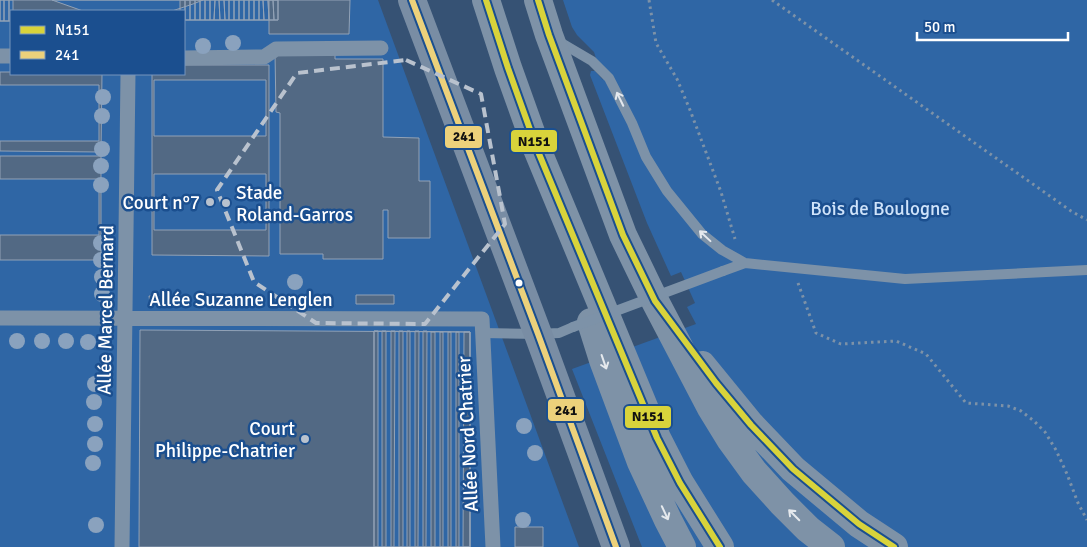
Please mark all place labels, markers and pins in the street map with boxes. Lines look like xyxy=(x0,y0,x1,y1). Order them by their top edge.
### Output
place label: Stade Roland-Garros xyxy=(236,181,353,227)
place label: Court n°7 xyxy=(123,191,200,215)
marker: Court n°7 xyxy=(204,196,216,208)
marker: Stade Roland-Garros xyxy=(220,197,232,209)
unlabelled marker xyxy=(514,278,524,288)
place label: Court Philippe-Chatrier xyxy=(155,417,295,463)
marker: Court Philippe-Chatrier xyxy=(299,433,311,445)

